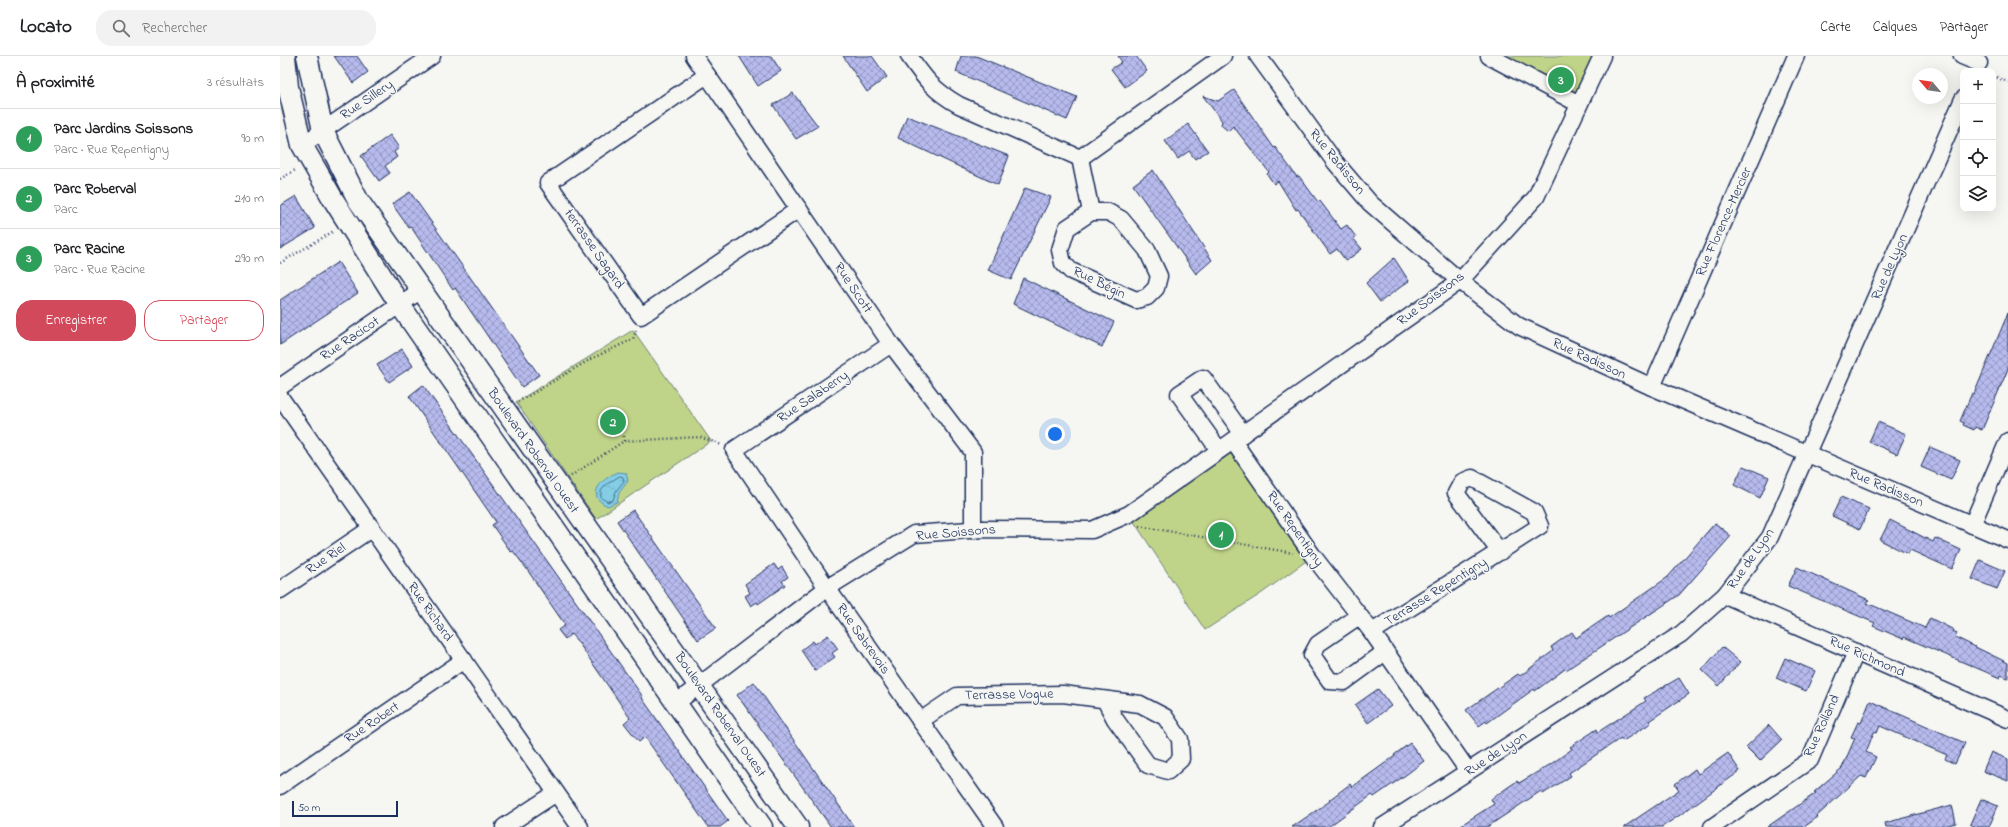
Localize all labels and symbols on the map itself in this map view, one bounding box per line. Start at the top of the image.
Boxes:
pin: 3 [1548,65,1574,95]
north arrow [1912,68,1948,104]
street label: Rue Sillery [336,74,399,126]
street label: Rue Radisson [1304,124,1370,200]
street label: Rue Florence-Mercier [1690,163,1758,280]
street label: terrasse Sagard [558,205,630,294]
street label: Rue de Lyon [1866,230,1915,304]
street label: Rue Scott [828,258,878,318]
street label: Rue Bégin [1068,261,1129,306]
street label: Rue Soissons [1393,267,1469,331]
street label: Rue Racicot [316,311,384,367]
street label: Rue Radisson [1548,333,1630,385]
street label: Rue Salaberry [773,365,854,429]
street label: Boulevard Roberval Ouest [481,383,584,518]
pin: 2 [600,407,626,437]
your location [1045,424,1065,444]
street label: Rue Radisson [1845,463,1927,513]
street label: Rue Repentigny [1260,487,1329,572]
street label: Rue Soissons [915,519,997,547]
pin: 1 [1208,520,1234,550]
street label: Rue de Lyon [1722,524,1781,595]
street label: Rue Riel [302,538,350,580]
street label: Terrasse Repentigny [1381,552,1492,633]
street label: Rue Richard [402,578,458,646]
street label: Rue Sabrevois [831,599,895,679]
street label: Rue Richmond [1825,631,1909,683]
street label: Boulevard Roberval Ouest [668,647,771,782]
street label: Terrasse Vogue [964,684,1054,707]
street label: Rue Rolland [1798,691,1846,761]
street label: Rue Robert [340,697,404,749]
street label: Rue de Lyon [1461,726,1532,783]
scale bar [292,799,398,818]

